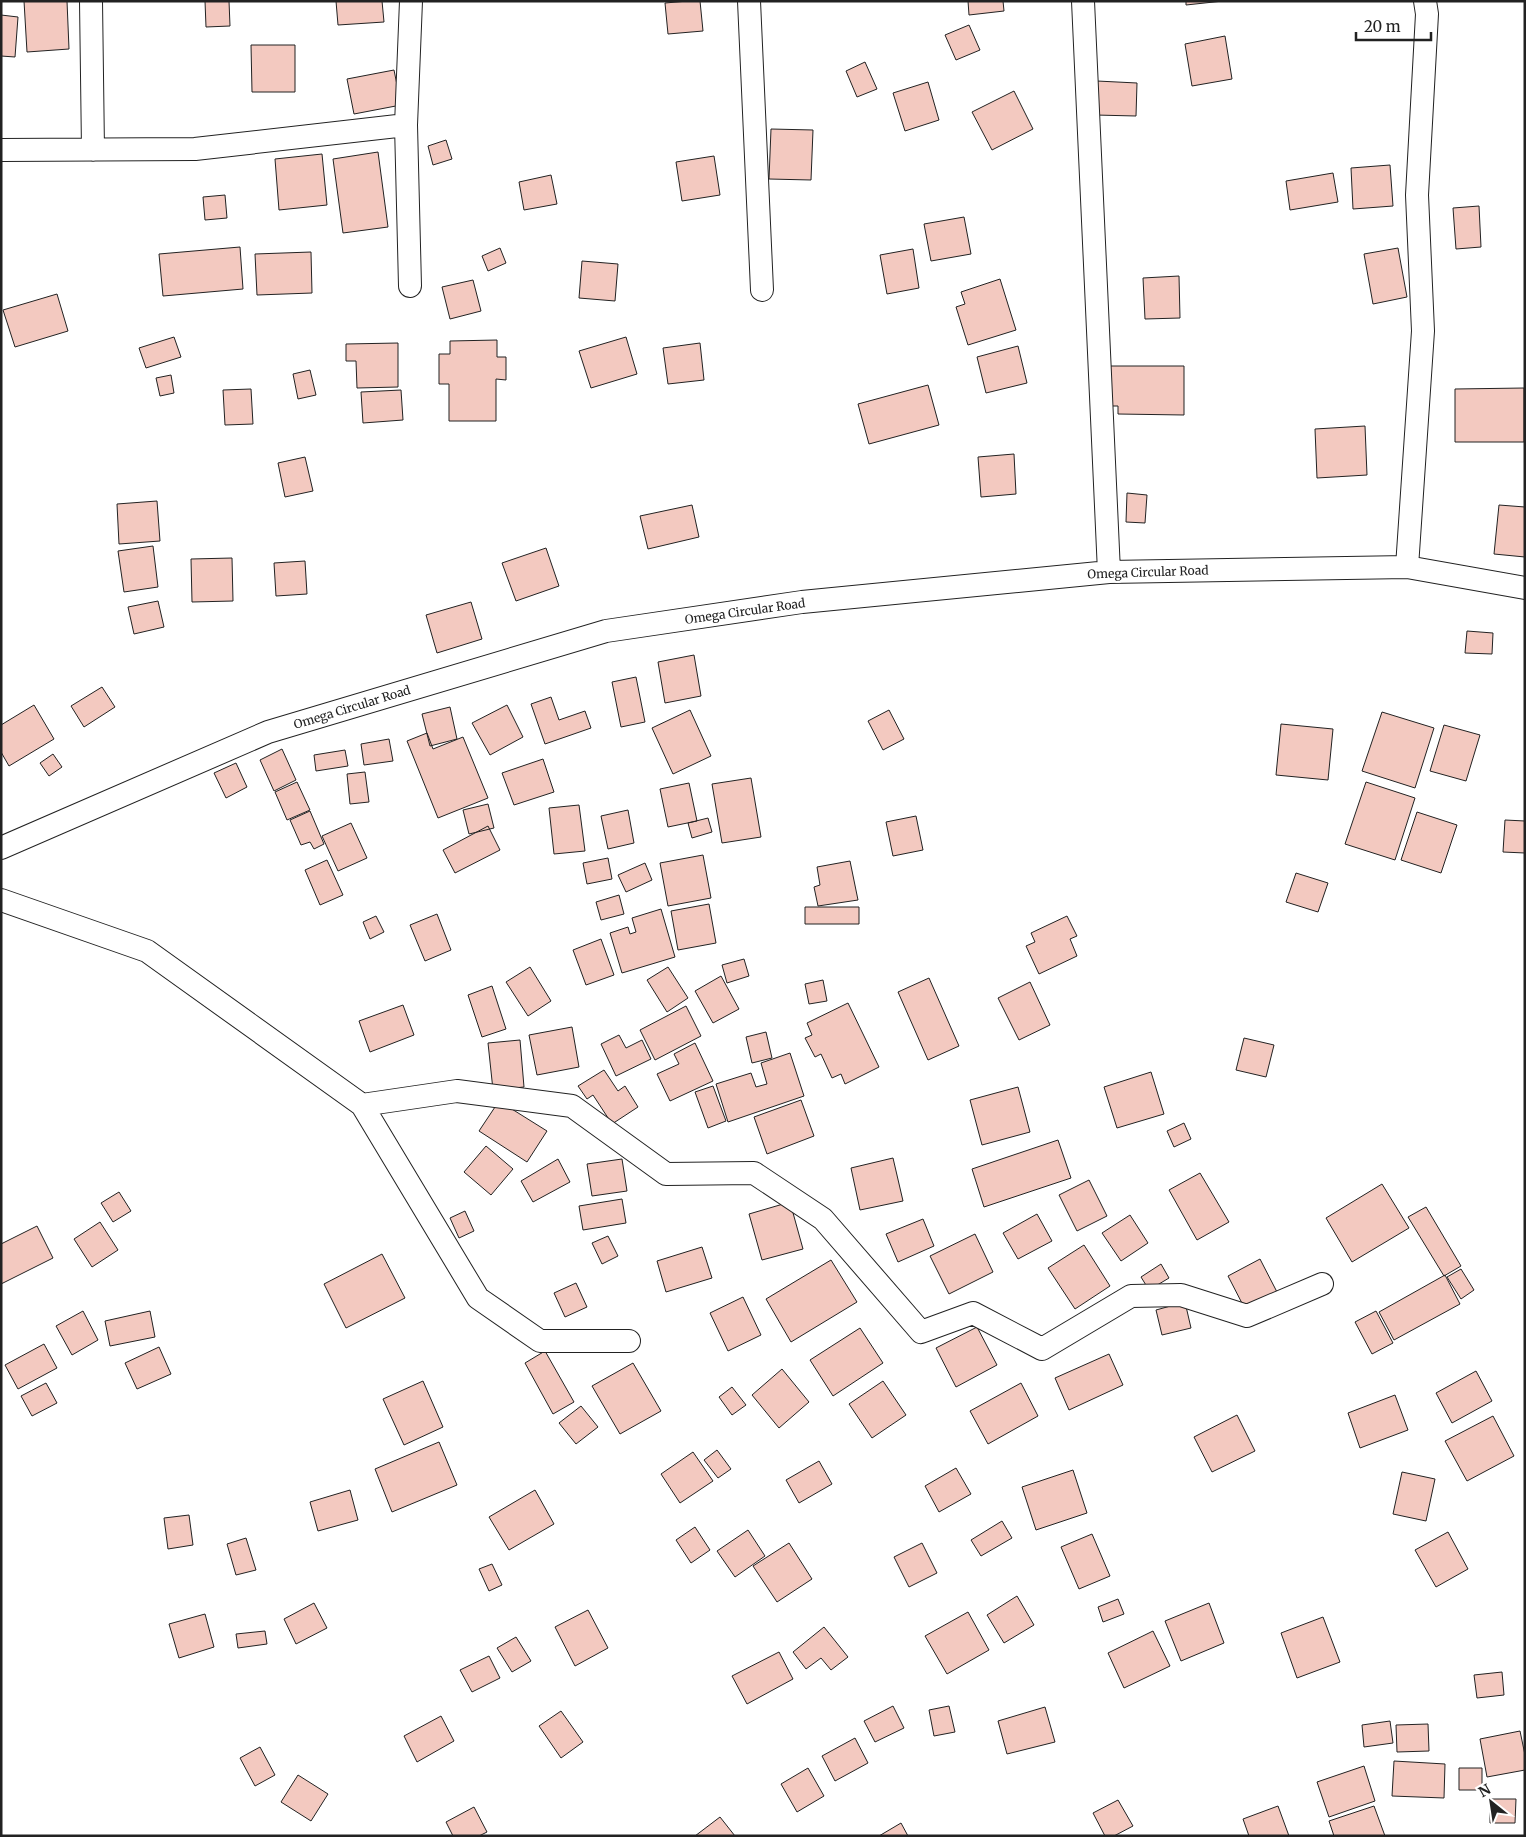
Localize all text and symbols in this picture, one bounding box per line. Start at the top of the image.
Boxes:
scale bar [1356,10,1431,42]
text: 20 m [1364,17,1401,36]
street label: Omega Circular Road [1087,562,1209,582]
street label: Omega Circular Road [684,595,806,627]
street label: Omega Circular Road [292,682,412,732]
north arrow [1466,1777,1516,1827]
text: N [1475,1780,1494,1801]

